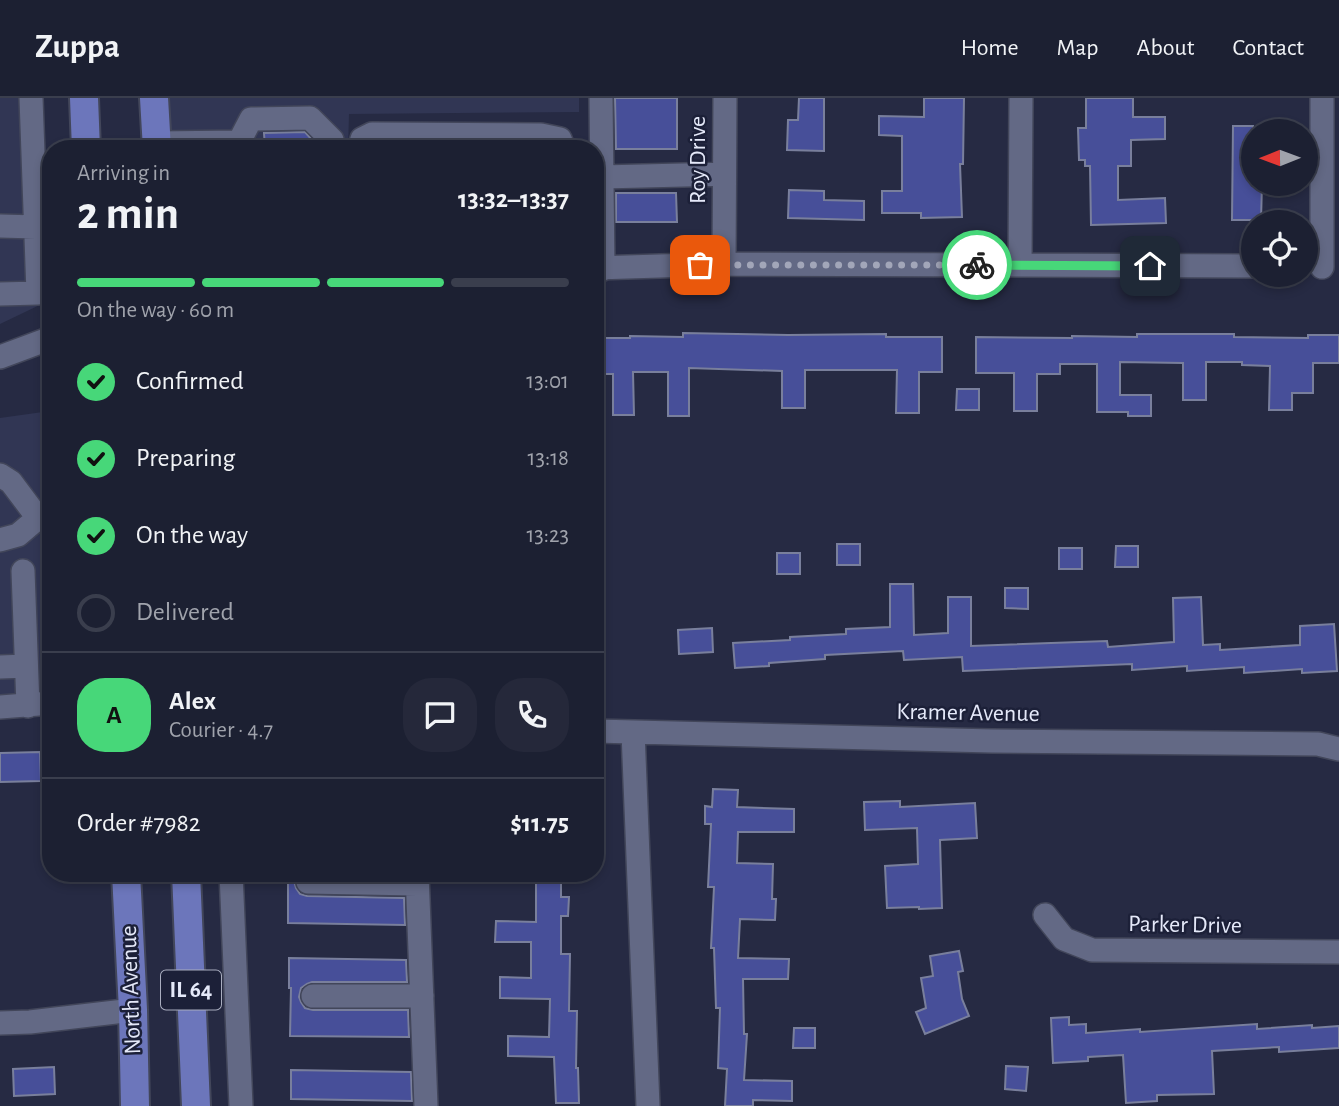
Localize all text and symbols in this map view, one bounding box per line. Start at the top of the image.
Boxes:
text: Zuppa [35,31,120,64]
text: Home [961,36,1019,60]
text: Map [1057,36,1099,60]
text: About [1137,36,1194,60]
text: Contact [1232,36,1304,60]
street label: Roy Drive [686,116,710,204]
north arrow [1241,119,1318,196]
map controls [1241,119,1318,287]
text: Arriving in [77,162,170,185]
text: 13:32–13:37 [458,186,569,212]
text: 2 min [77,191,179,237]
button: locate [1241,210,1318,287]
courier [942,230,1012,300]
pin [670,235,730,295]
pin [1120,236,1180,296]
icon: bag [681,246,719,284]
icon: bike [958,246,996,284]
icon: home [1131,247,1169,285]
text: On the way · 60 m [77,299,234,322]
icon: check [77,363,115,401]
text: Confirmed [136,368,244,394]
text: 13:01 [526,370,569,393]
icon: check [77,440,115,478]
text: Preparing [136,445,235,471]
text: 13:18 [528,447,569,470]
icon: check [77,517,115,555]
text: On the way [136,522,248,548]
text: 13:23 [526,524,569,547]
text: Delivered [136,599,234,625]
button: chat [403,678,477,752]
button: phone [495,678,569,752]
text: Alex [169,688,216,714]
street label: Kramer Avenue [896,700,1040,726]
text: A [106,702,122,728]
text: Courier · 4.7 [169,719,273,742]
text: Order #7982 [77,810,201,836]
text: $11.75 [510,810,569,836]
street label: Parker Drive [1128,912,1242,938]
street label: North Avenue [117,925,145,1055]
road number: IL 64 [161,970,221,1010]

